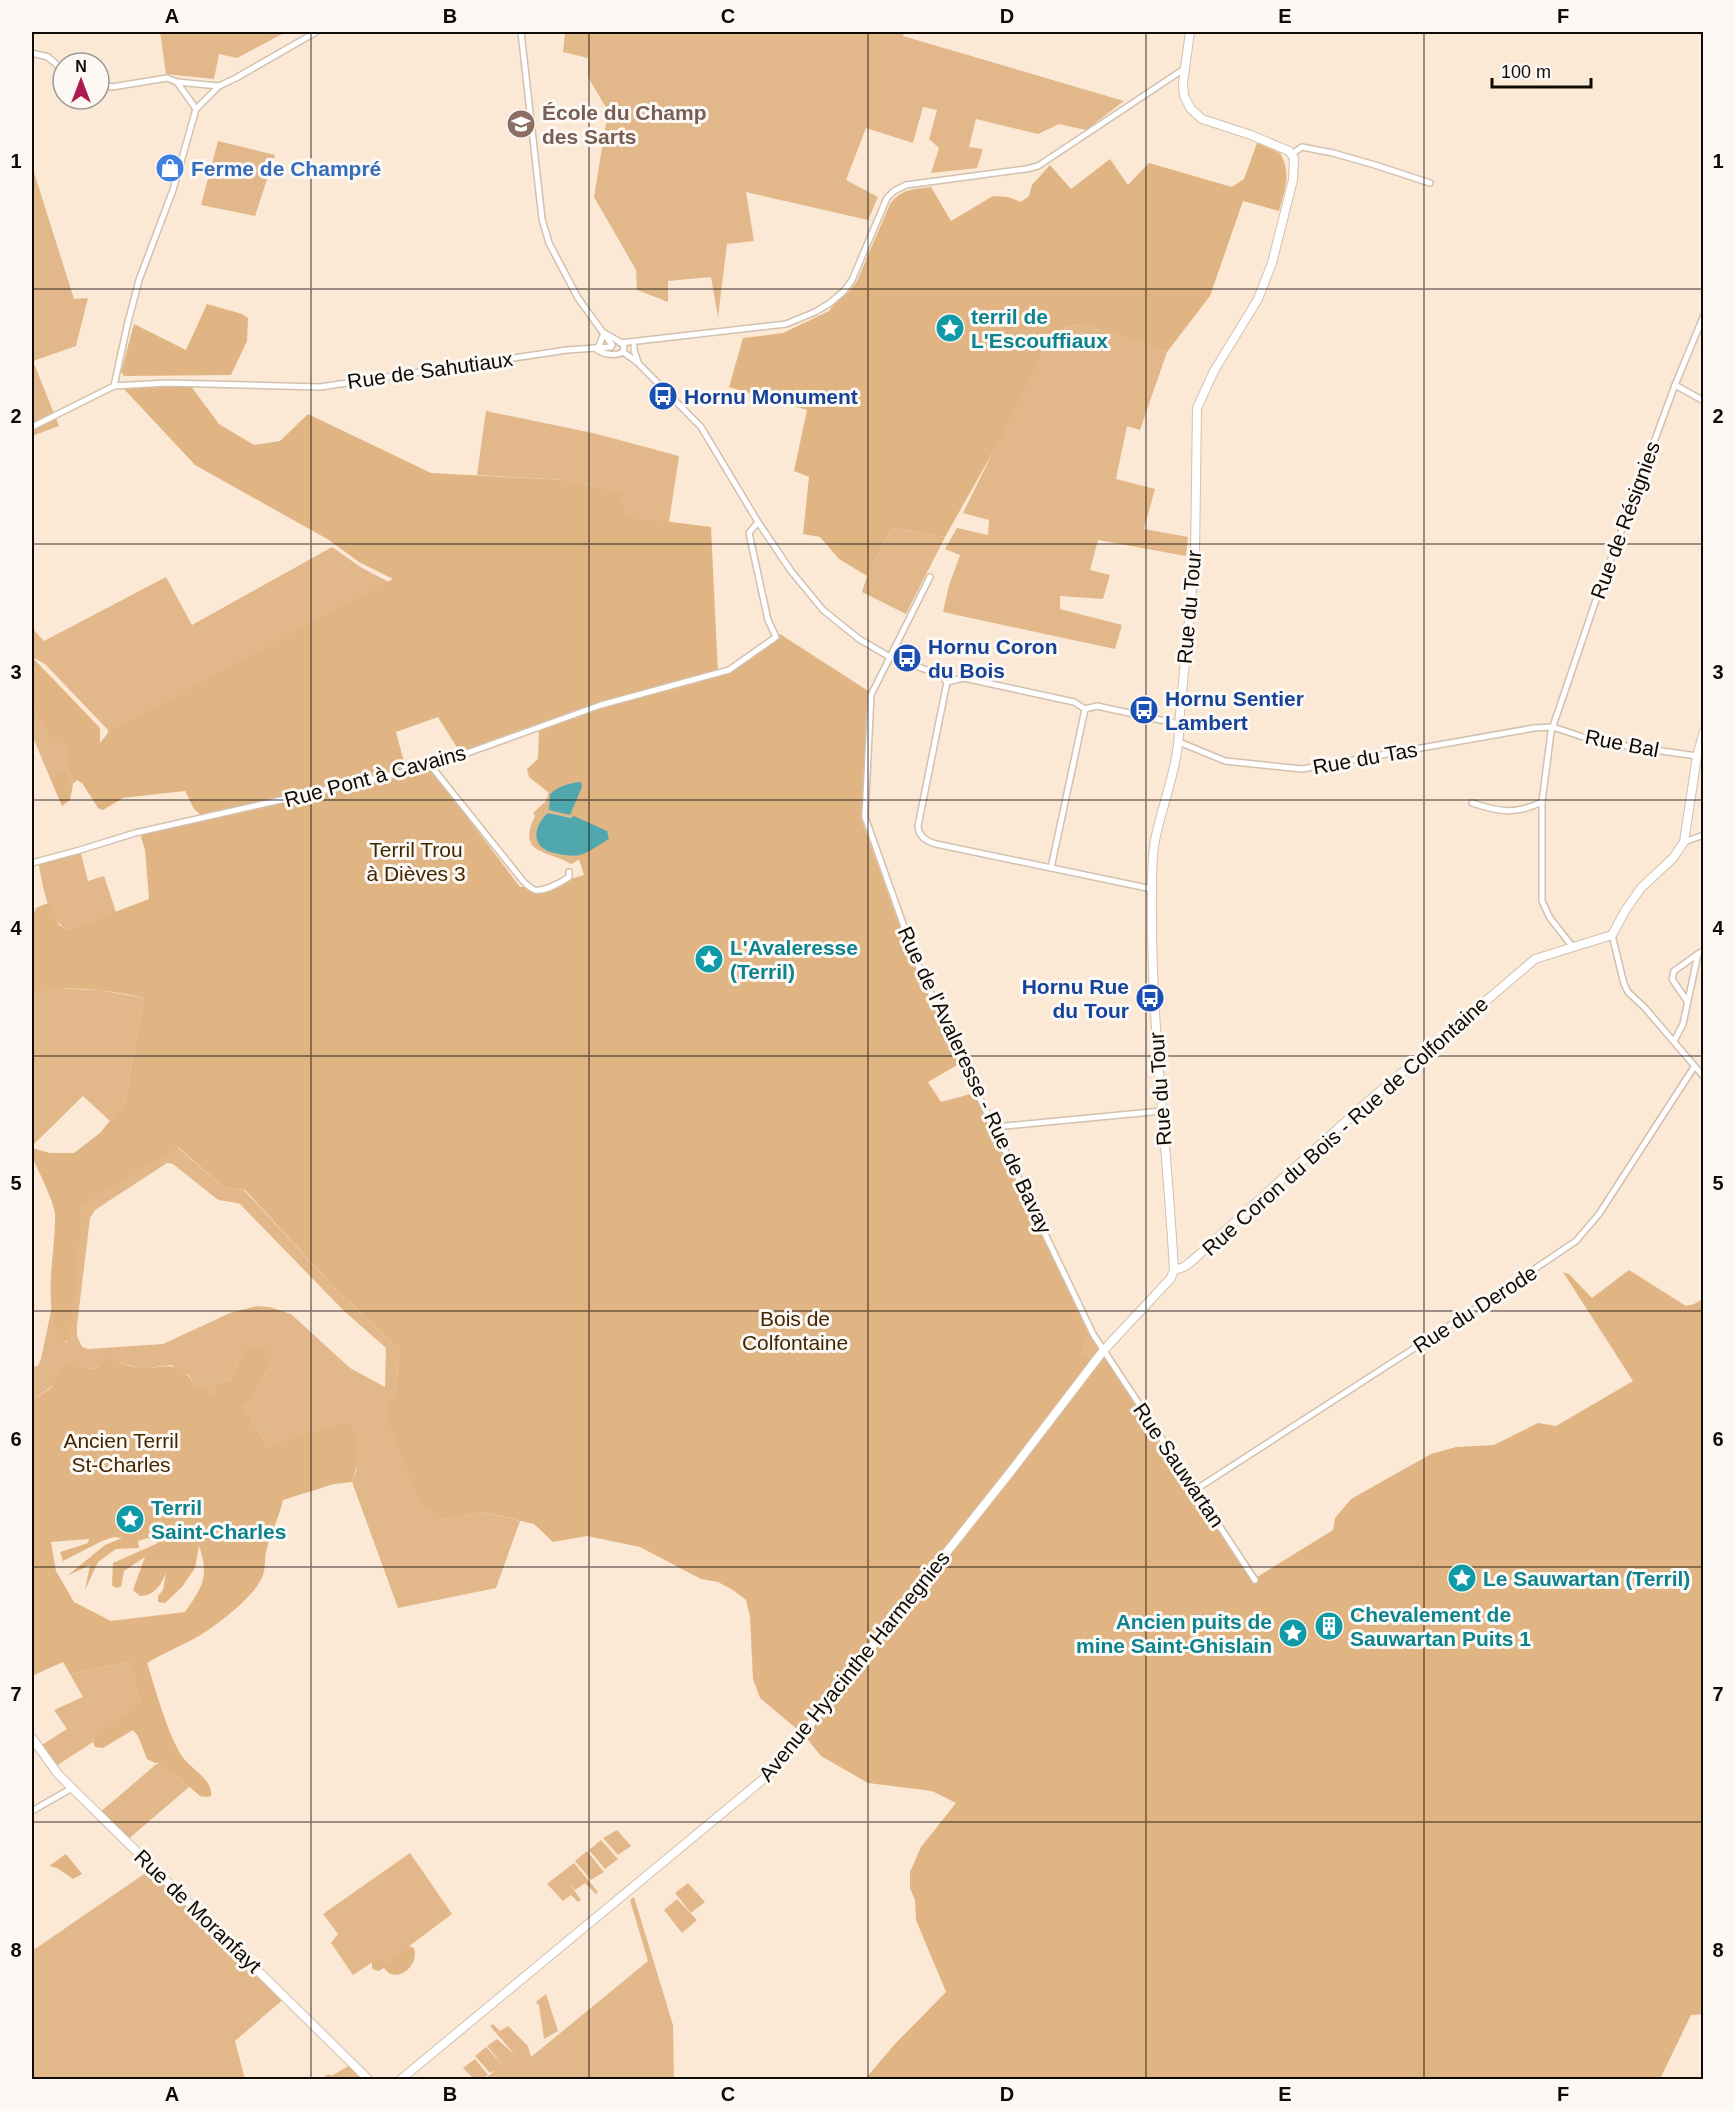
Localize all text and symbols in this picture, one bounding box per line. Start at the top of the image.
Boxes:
text: A [165,5,179,27]
text: B [443,5,457,27]
text: C [721,5,735,27]
text: D [1000,5,1014,27]
text: E [1278,5,1292,27]
text: F [1557,5,1569,27]
north arrow [51,51,111,111]
scale bar [1492,51,1591,89]
text: N [75,58,87,75]
text: 100 m [1501,62,1551,82]
place label: École du Champ des Sarts [542,101,707,148]
school or university icon: École du Champ des Sarts [505,108,537,140]
text: 1 [10,150,22,172]
text: 1 [1712,150,1724,172]
shop icon: Ferme de Champré [154,152,186,184]
place label: Ferme de Champré [191,157,381,180]
place label: terril de L'Escouffiaux [971,305,1108,352]
place icon: terril de L'Escouffiaux [934,312,966,344]
street label: Rue de Sahutiaux [346,347,515,393]
bus stop icon: Hornu Monument [647,380,679,412]
place label: Hornu Monument [684,385,858,408]
text: 2 [10,405,22,427]
text: 2 [1712,405,1724,427]
street label: Rue de Résignies [1586,438,1664,602]
street label: Rue du Tour [1173,549,1205,665]
place label: Hornu Coron du Bois [928,635,1057,682]
bus stop icon: Hornu Coron du Bois [891,642,923,674]
text: 3 [10,661,22,683]
text: 3 [1712,661,1724,683]
place label: Hornu Sentier Lambert [1165,687,1304,734]
bus stop icon: Hornu Sentier Lambert [1128,694,1160,726]
street label: Rue Bal [1583,725,1661,761]
street label: Rue du Tas [1311,737,1419,779]
street label: Rue Pont à Cavains [282,741,468,811]
park label: Terril Trou à Dièves 3 [366,838,466,885]
text: 4 [10,917,22,939]
text: 4 [1712,917,1724,939]
street label: Rue de l'Avaleresse - Rue de Bavay [894,923,1057,1238]
place label: L'Avaleresse (Terril) [730,936,858,983]
place icon: L'Avaleresse (Terril) [693,943,725,975]
place label: Hornu Rue du Tour [1022,975,1129,1022]
bus stop icon: Hornu Rue du Tour [1134,982,1166,1014]
street label: Rue Coron du Bois - Rue de Colfontaine [1198,992,1492,1260]
street label: Rue du Tour [1145,1031,1175,1147]
text: 5 [10,1172,22,1194]
text: 5 [1712,1172,1724,1194]
street label: Rue du Derode [1409,1261,1541,1357]
park label: Bois de Colfontaine [742,1307,848,1354]
street label: Rue Sauwartan [1129,1399,1229,1531]
text: 6 [10,1428,22,1450]
text: 6 [1712,1428,1724,1450]
park label: Ancien Terril St-Charles [63,1429,179,1476]
place label: Terril Saint-Charles [151,1496,286,1543]
place icon: Terril Saint-Charles [114,1503,146,1535]
street label: Avenue Hyacinthe Harmegnies [754,1546,954,1786]
place icon: Le Sauwartan (Terril) [1446,1562,1478,1594]
place label: Le Sauwartan (Terril) [1483,1567,1690,1590]
place label: Chevalement de Sauwartan Puits 1 [1350,1603,1531,1650]
place label: Ancien puits de mine Saint-Ghislain [1076,1610,1272,1657]
building icon: Chevalement de Sauwartan Puits 1 [1313,1610,1345,1642]
place icon: Ancien puits de mine Saint-Ghislain [1277,1617,1309,1649]
text: 7 [10,1683,22,1705]
text: 7 [1712,1683,1724,1705]
street label: Rue de Moranfayt [130,1845,266,1977]
text: 8 [10,1939,22,1961]
text: 8 [1712,1939,1724,1961]
text: A [165,2083,179,2105]
text: B [443,2083,457,2105]
text: C [721,2083,735,2105]
text: D [1000,2083,1014,2105]
text: E [1278,2083,1292,2105]
text: F [1557,2083,1569,2105]

